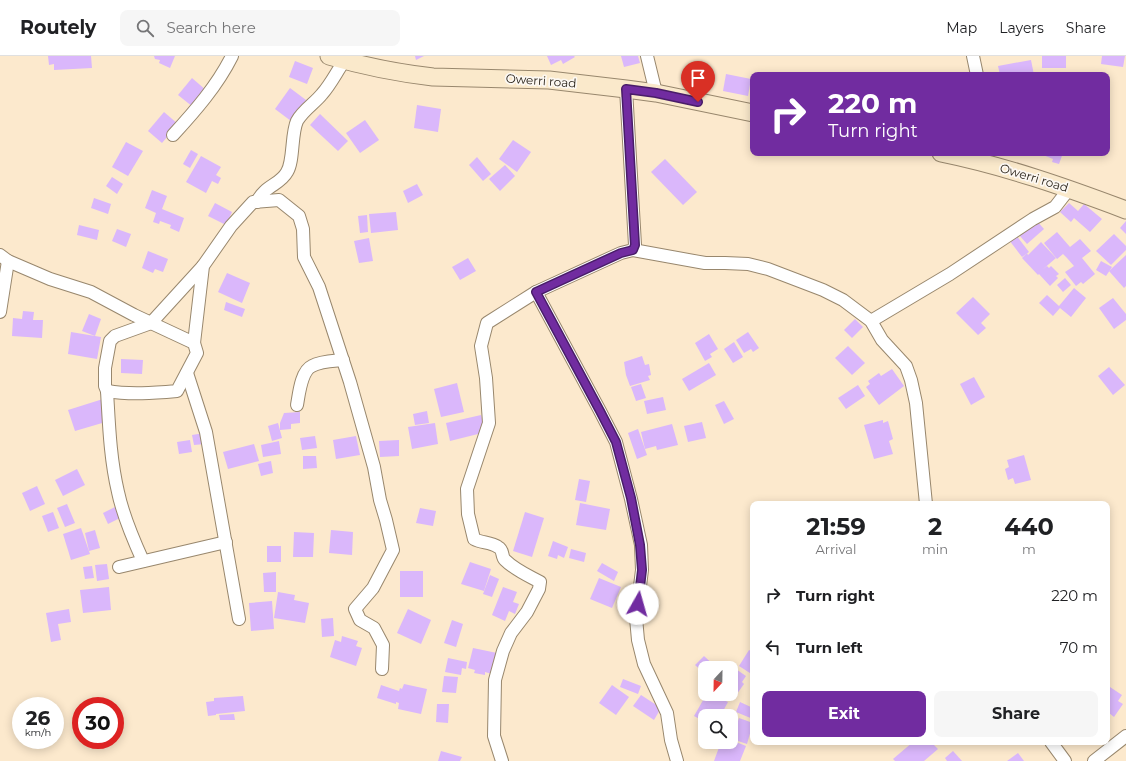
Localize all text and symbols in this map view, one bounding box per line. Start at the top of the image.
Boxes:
search box [120,10,400,46]
text: Routely [20,16,96,39]
icon: search [134,17,156,39]
text: Search here [166,18,256,37]
text: Map [946,19,977,37]
text: Layers [999,19,1044,37]
text: Share [1066,19,1106,37]
pin [681,61,715,102]
icon: arrive [687,67,709,89]
street label: Owerri road [505,71,577,90]
text: 220 m [828,86,917,120]
icon: right [762,88,814,140]
text: Turn right [828,120,918,142]
street label: Owerri road [998,160,1070,195]
text: 21:59 [806,512,866,541]
text: 2 [928,512,942,541]
text: 440 [1004,512,1054,541]
text: Arrival [815,541,856,557]
text: min [922,541,948,557]
text: m [1022,541,1036,557]
position arrow [617,583,659,625]
icon: right [762,584,784,606]
text: Turn right [796,586,875,605]
text: 220 m [1051,586,1098,605]
icon: left [762,636,784,658]
text: Turn left [796,638,863,657]
text: 70 m [1060,638,1098,657]
north arrow [698,661,738,701]
map controls [698,661,738,749]
button: Exit [762,691,926,737]
button: Share [934,691,1098,737]
speed limit sign: 30 [72,697,124,749]
text: 26 [26,706,50,730]
button: search [698,709,738,749]
text: km/h [25,726,51,739]

